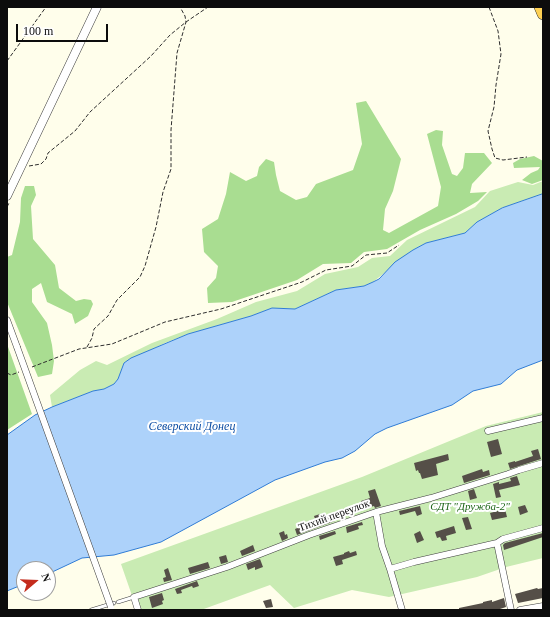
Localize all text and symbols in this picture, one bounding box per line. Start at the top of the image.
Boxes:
scale bar [18,16,110,42]
text: 100 m [23,24,53,38]
water label: Северский Донец [149,420,235,434]
street label: Тихий переулок [297,497,371,535]
park label: СДТ "Дружба-2" [430,500,510,514]
north arrow [16,561,56,601]
text: N [39,572,53,583]

